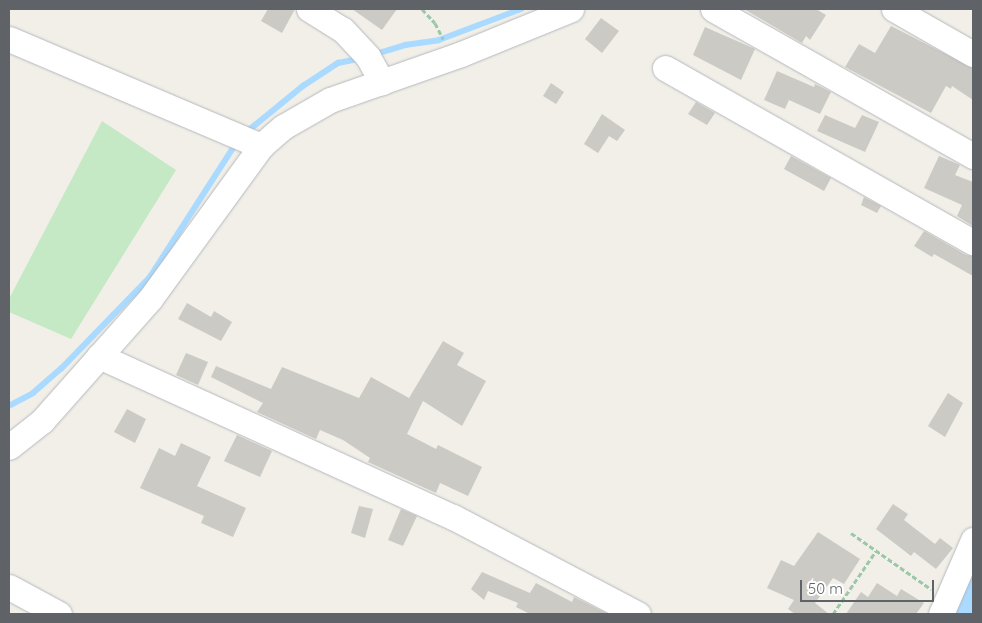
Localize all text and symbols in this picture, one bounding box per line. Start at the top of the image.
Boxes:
scale bar [802,570,936,602]
text: 50 m [808,579,843,598]

